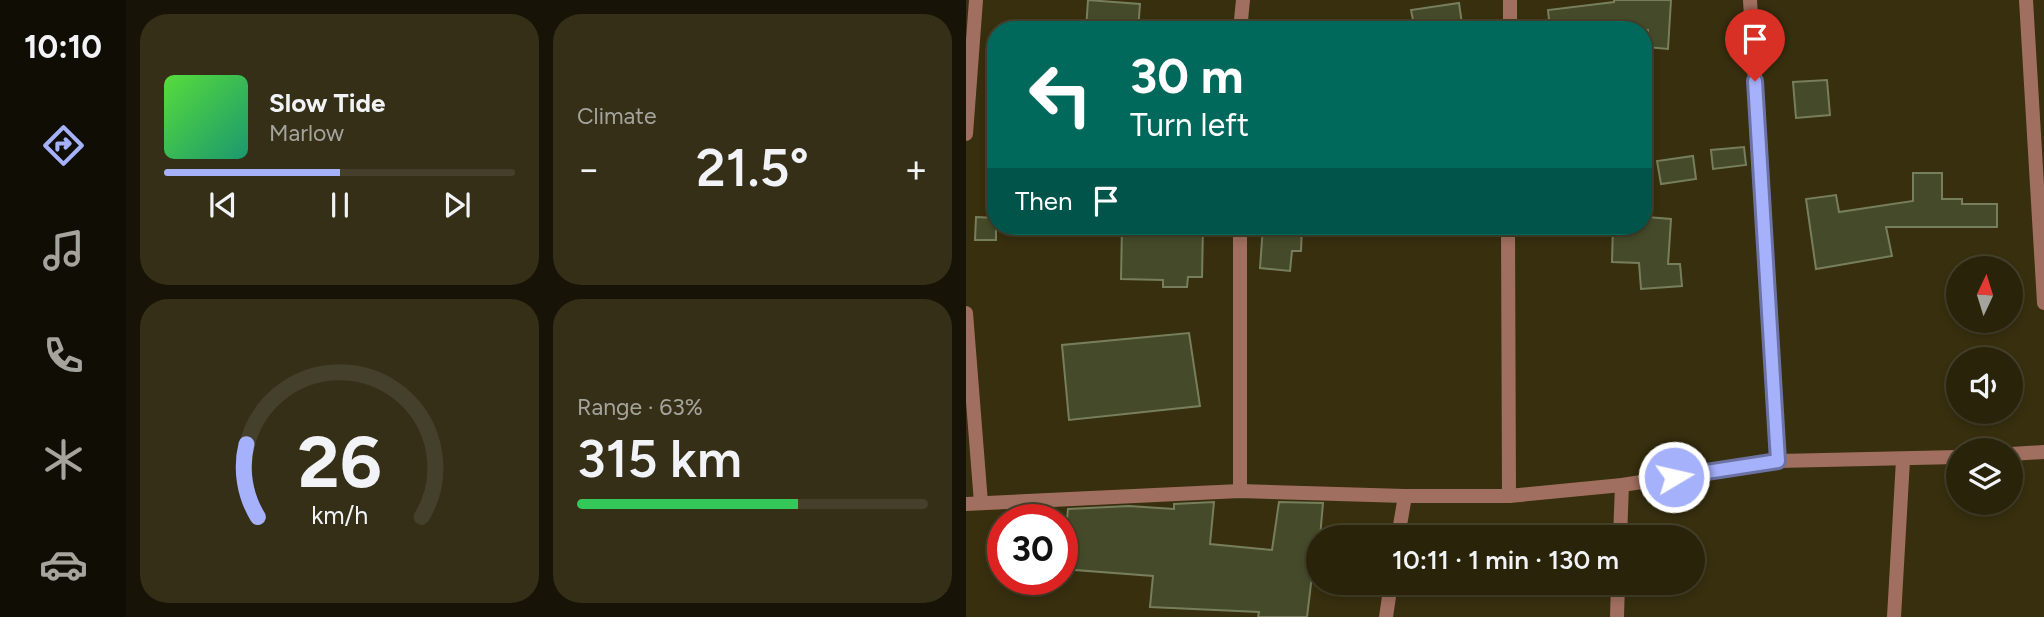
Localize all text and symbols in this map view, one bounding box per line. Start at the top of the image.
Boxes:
pin [1725,9,1785,81]
icon: arrive [1736,20,1774,58]
text: 10:10 [24,28,102,66]
text: 30 m [1130,46,1243,105]
icon: left [1015,49,1106,140]
text: Slow Tide [269,87,385,119]
text: Climate [577,102,656,130]
text: Turn left [1130,106,1249,144]
text: Marlow [269,119,344,147]
icon: directions [39,121,88,170]
text: 21.5° [696,137,809,199]
text: − [577,146,601,192]
text: + [904,146,928,192]
icon: arrive [1087,182,1125,220]
text: Then [1015,185,1073,217]
icon: previous [204,186,242,224]
icon: pause [321,186,359,224]
icon: next [438,186,476,224]
icon: music [39,226,88,275]
north arrow [1946,256,2023,332]
map controls [1946,256,2023,515]
icon: phone [39,331,88,380]
button: sound [1946,347,2023,424]
text: Range · 63% [577,393,703,421]
text: 26 [297,418,382,505]
text: 315 km [577,428,742,490]
icon: climate [39,435,88,484]
button: layers [1946,438,2023,515]
position arrow [1637,440,1711,514]
text: km/h [311,500,368,530]
speed limit sign: 30 [987,504,1078,595]
icon: car [39,540,88,589]
text: 10:11 · 1 min · 130 m [1392,544,1619,576]

